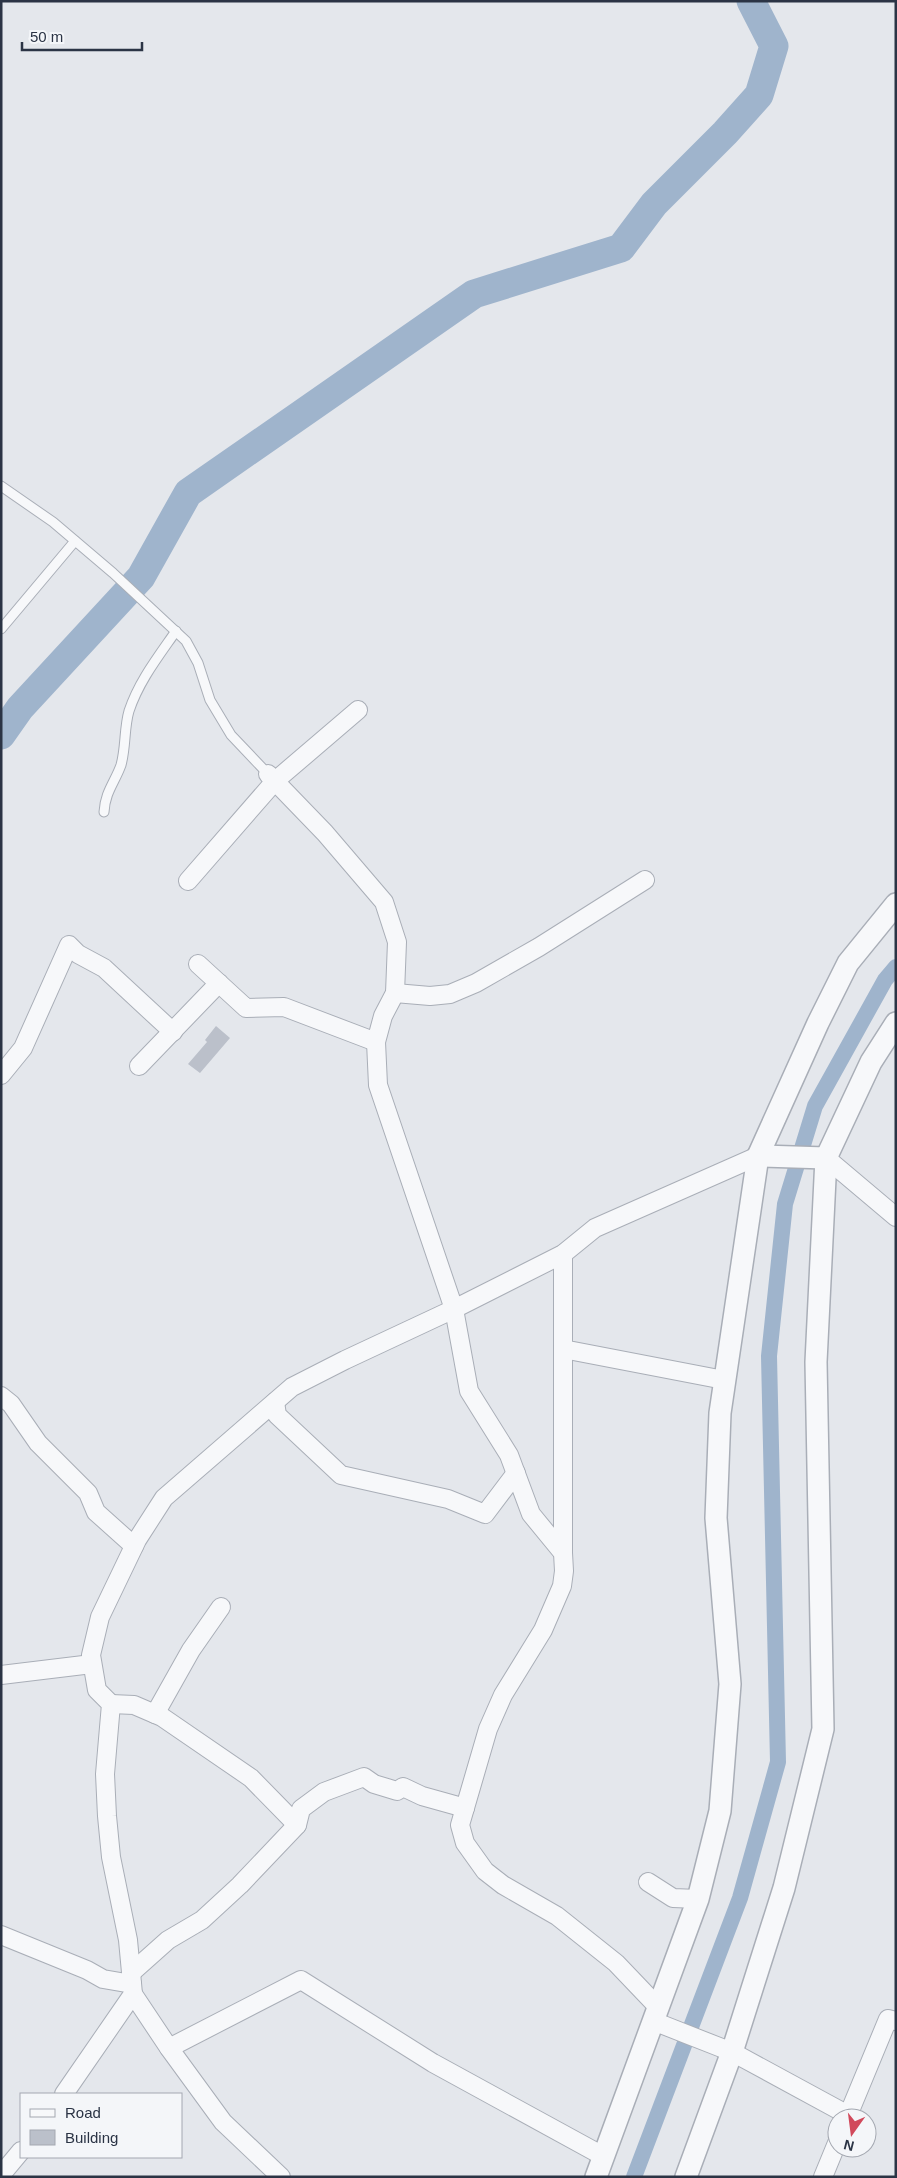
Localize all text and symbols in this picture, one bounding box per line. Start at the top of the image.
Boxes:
scale bar [22,20,142,52]
text: 50 m [30,28,63,45]
legend [20,2093,182,2158]
text: Road [65,2104,101,2121]
north arrow [827,2108,877,2158]
text: Building [65,2129,118,2146]
text: N [842,2137,856,2155]

